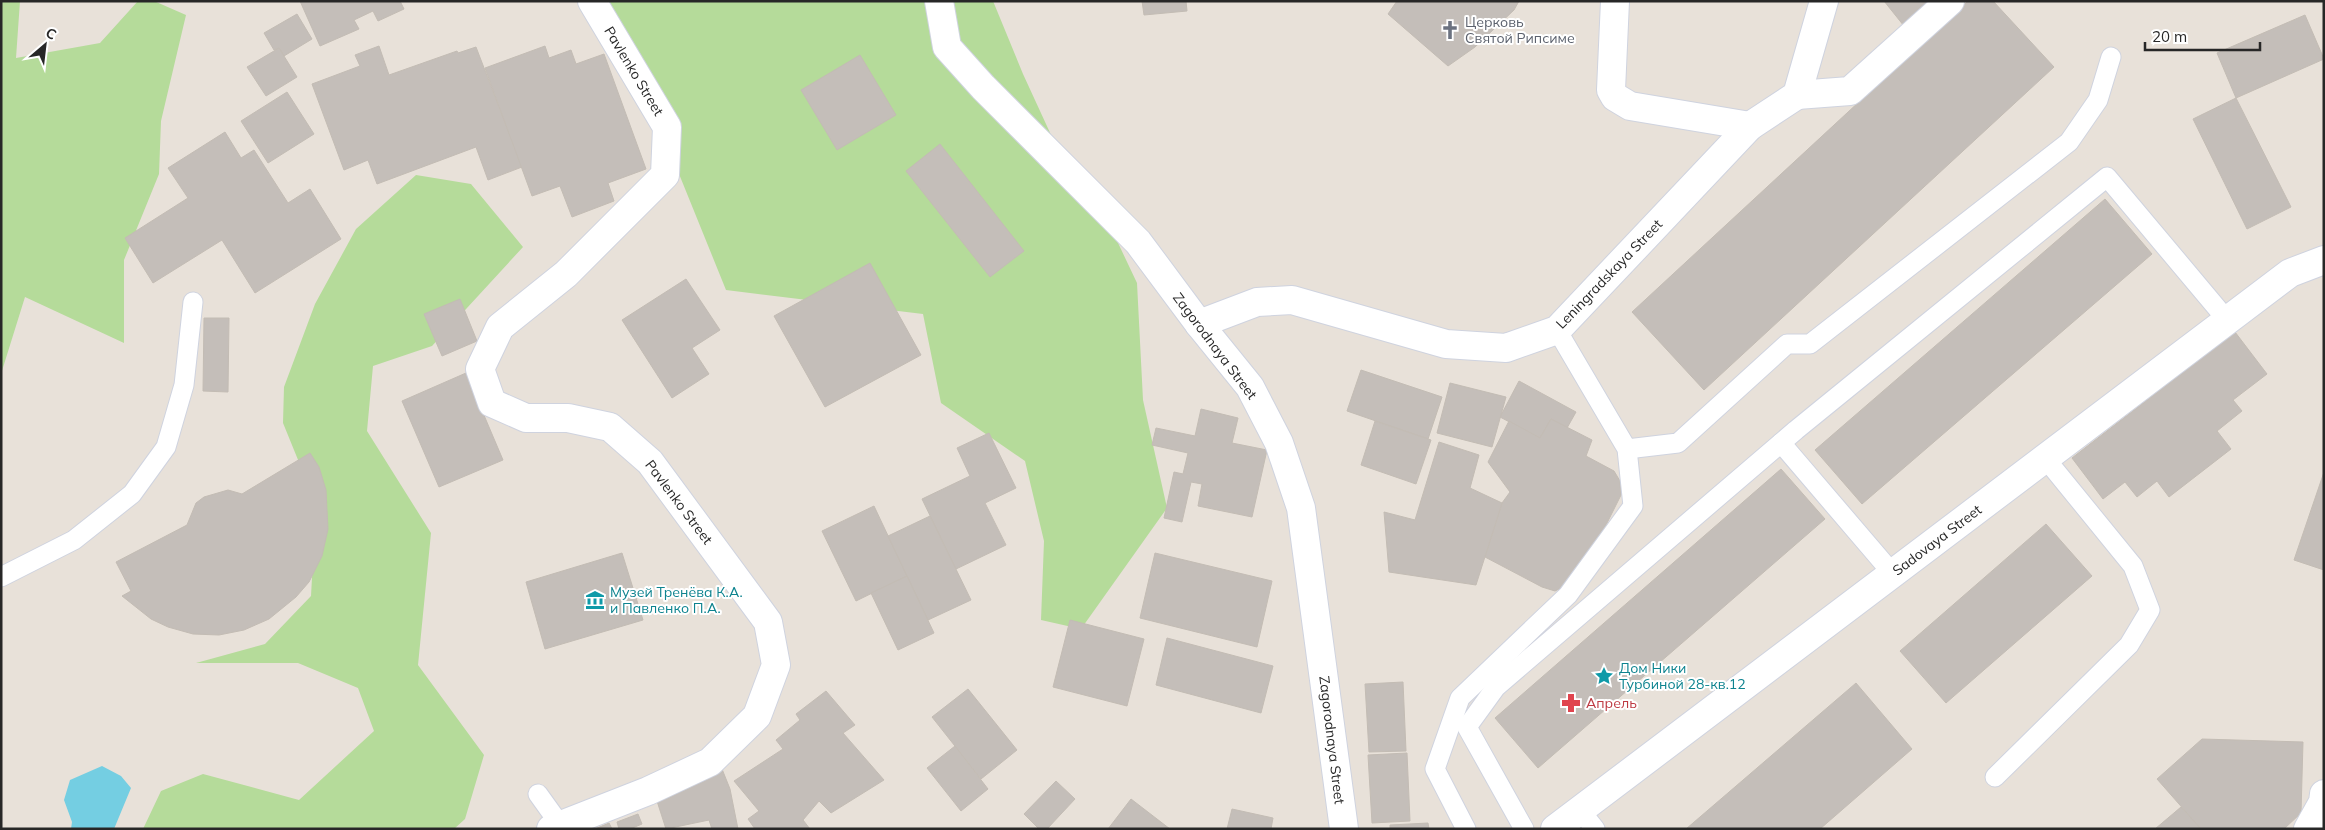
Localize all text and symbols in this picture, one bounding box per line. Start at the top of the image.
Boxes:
place label: Церковь Святой Рипсиме [1465,13,1575,47]
church icon: Церковь Святой Рипсиме [1439,19,1461,41]
north arrow [20,20,70,70]
scale bar [2145,20,2260,52]
text: С [43,23,60,44]
street label: Pavlenko Street [600,23,668,119]
text: 20 m [2152,27,2187,46]
street label: Leningradskaya Street [1552,215,1666,333]
street label: Zagorodnaya Street [1169,289,1261,403]
street label: Pavlenko Street [641,456,717,548]
street label: Sadovaya Street [1889,501,1985,579]
place label: Музей Тренёва К.А. и Павленко П.А. [610,583,743,617]
museum icon: Музей Тренёва К.А. и Павленко П.А. [584,589,606,611]
place label: Дом Ники Турбиной 28-кв.12 [1619,659,1746,693]
place icon: Дом Ники Турбиной 28-кв.12 [1593,665,1615,687]
street label: Zagorodnaya Street [1315,675,1349,805]
pharmacy icon: Апрель [1560,692,1582,714]
place label: Апрель [1586,694,1637,712]

